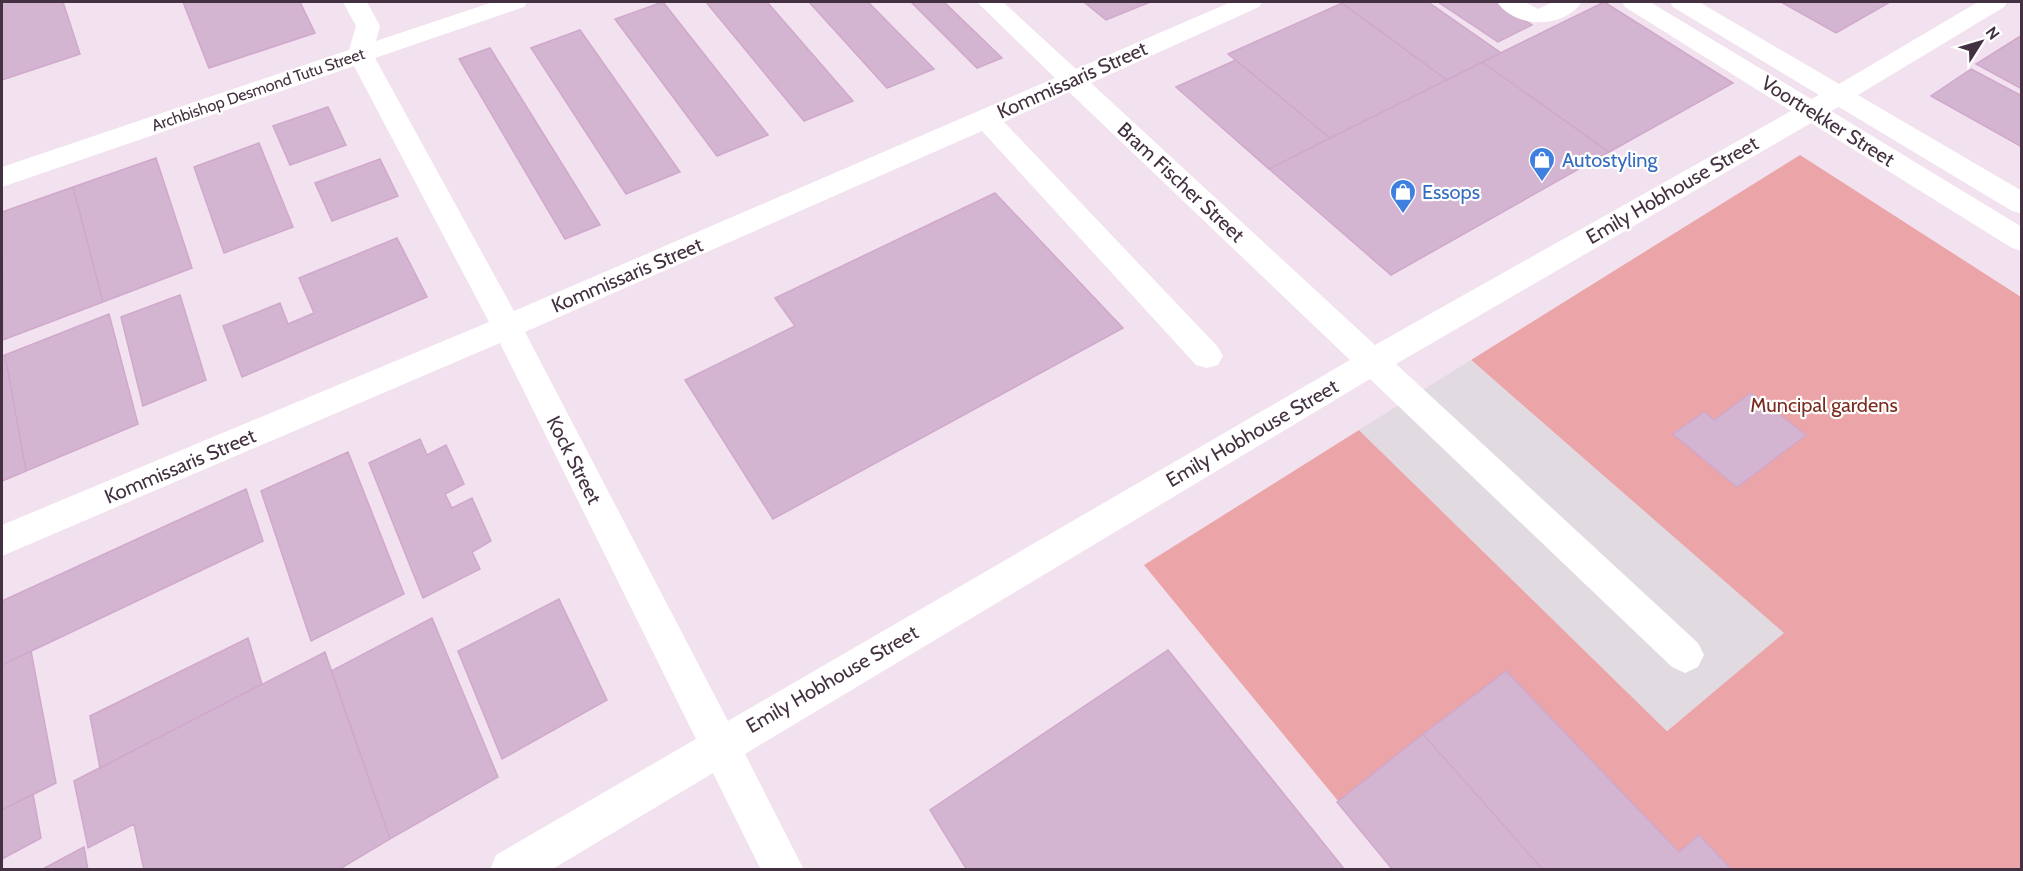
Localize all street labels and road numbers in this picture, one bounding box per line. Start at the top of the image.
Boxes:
street label: Kommissaris Street [993,36,1151,124]
street label: Archbishop Desmond Tutu Street [149,44,368,135]
street label: Voortrekker Street [1757,70,1899,172]
street label: Bram Fischer Street [1113,117,1250,247]
street label: Emily Hobhouse Street [1582,131,1762,249]
street label: Kommissaris Street [548,232,706,318]
street label: Emily Hobhouse Street [1162,374,1342,492]
street label: Kock Street [542,412,607,508]
street label: Kommissaris Street [101,423,259,509]
street label: Emily Hobhouse Street [742,620,922,738]

